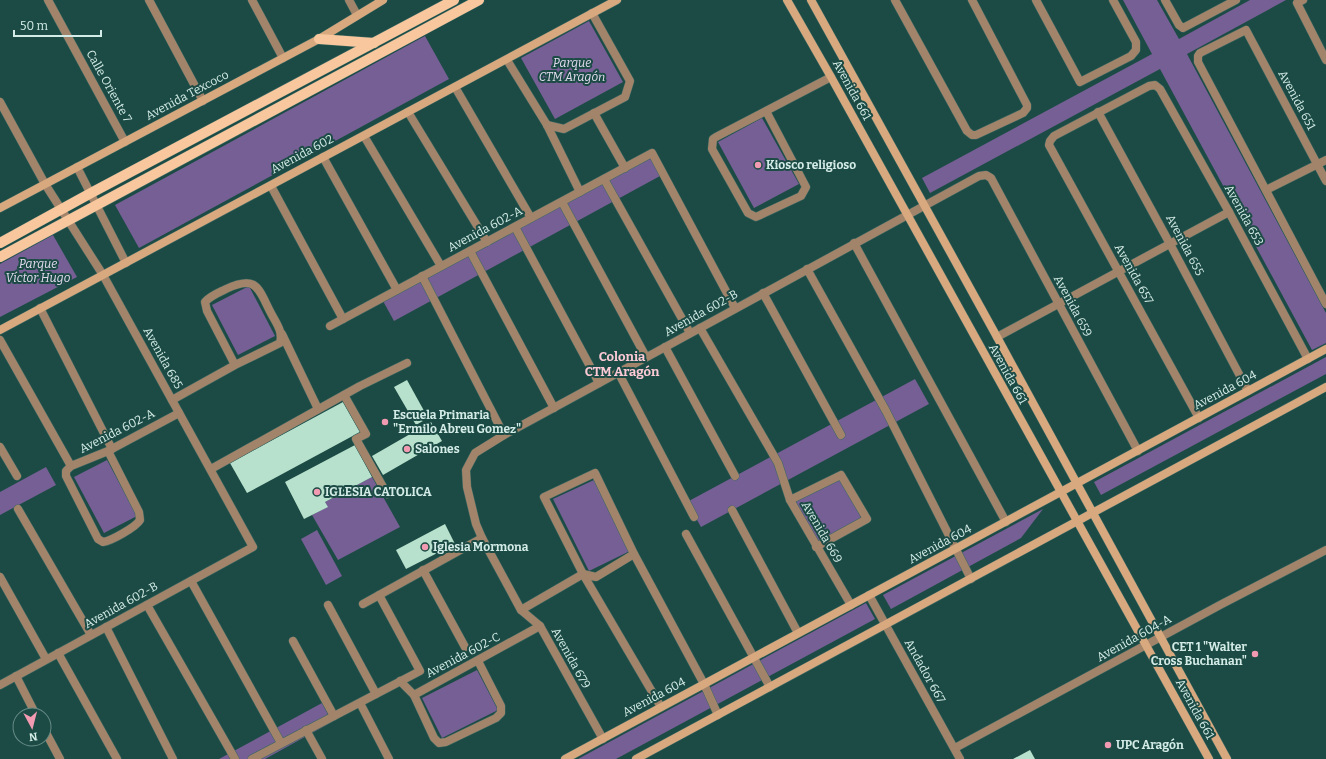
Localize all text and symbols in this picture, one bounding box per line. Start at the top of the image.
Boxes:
scale bar [14,12,101,38]
text: 50 m [20,19,49,33]
street label: Calle Oriente 7 [83,47,135,125]
park label: Parque CTM Aragón [539,56,605,84]
street label: Avenida 661 [830,58,874,123]
street label: Avenida Texcoco [143,67,231,123]
street label: Avenida 651 [1275,68,1319,132]
street label: Avenida 602 [268,132,336,176]
place label: Kiosco religioso [766,158,856,172]
marker: Kiosco religioso [753,160,763,170]
street label: Avenida 653 [1222,182,1267,248]
street label: Avenida 602-A [445,203,525,255]
street label: Avenida 655 [1163,212,1207,278]
street label: Avenida 657 [1112,241,1156,307]
park label: Parque Víctor Hugo [6,257,71,285]
street label: Avenida 659 [1051,273,1095,339]
street label: Avenida 602-B [662,287,740,339]
street label: Avenida 685 [140,325,186,391]
street label: Avenida 661 [986,342,1030,407]
district label: Colonia CTM Aragón [585,349,660,379]
street label: Avenida 604 [1191,368,1259,412]
street label: Avenida 602-A [77,406,157,456]
place label: Escuela Primaria "Ermilo Abreu Gomez" [393,408,521,436]
marker: Escuela Primaria "Ermilo Abreu Gomez" [380,417,390,427]
place label: Salones [415,442,460,456]
marker: Salones [402,444,412,454]
place label: IGLESIA CATOLICA [325,485,432,499]
marker: IGLESIA CATOLICA [312,487,322,497]
street label: Avenida 669 [799,499,845,565]
street label: Avenida 604 [906,522,974,566]
place label: Iglesia Mormona [433,540,529,554]
marker: Iglesia Mormona [420,542,430,552]
street label: Avenida 602-B [82,579,160,631]
street label: Avenida 604-A [1094,611,1174,664]
street label: Avenida 679 [549,625,593,691]
street label: Avenida 602-C [423,629,503,680]
street label: Andador 667 [902,637,948,705]
place label: CET 1 "Walter Cross Buchanan" [1151,640,1247,668]
marker: CET 1 "Walter Cross Buchanan" [1250,649,1260,659]
street label: Avenida 604 [620,675,688,719]
street label: Avenida 661 [1173,677,1217,742]
north arrow [12,707,52,747]
text: N [28,729,38,743]
place label: UPC Aragón [1116,738,1184,752]
marker: UPC Aragón [1103,740,1113,750]

